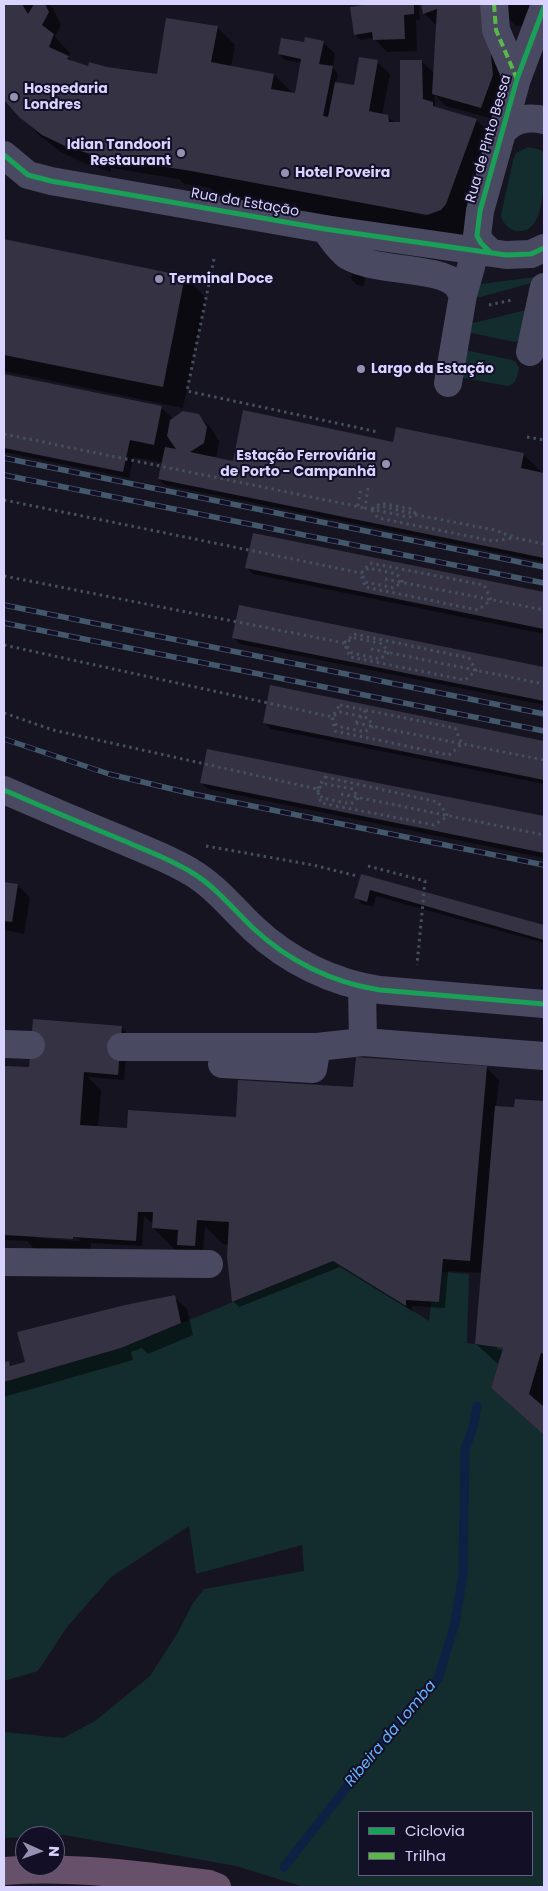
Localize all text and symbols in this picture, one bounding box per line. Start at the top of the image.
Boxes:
street label: Rua de Pinto Bessa [463,73,515,205]
place label: Hospedaria Londres [24,81,108,114]
marker: Hospedaria Londres [8,91,20,103]
place label: Idian Tandoori Restaurant [67,137,171,170]
marker: Idian Tandoori Restaurant [175,147,187,159]
place label: Hotel Poveira [295,165,390,181]
marker: Hotel Poveira [279,167,291,179]
street label: Rua da Estação [190,185,300,221]
place label: Terminal Doce [169,271,273,287]
marker: Terminal Doce [153,273,165,285]
place label: Largo da Estação [371,361,494,377]
marker: Largo da Estação [355,363,367,375]
place label: Estação Ferroviária de Porto - Campanhã [220,448,376,481]
marker: Estação Ferroviária de Porto - Campanhã [380,458,392,470]
water label: Ribeira da Lomba [341,1677,441,1791]
legend [358,1811,533,1876]
text: Ciclovia [405,1820,465,1841]
north arrow [15,1826,65,1876]
text: Trilha [405,1845,446,1866]
text: N [44,1846,64,1857]

